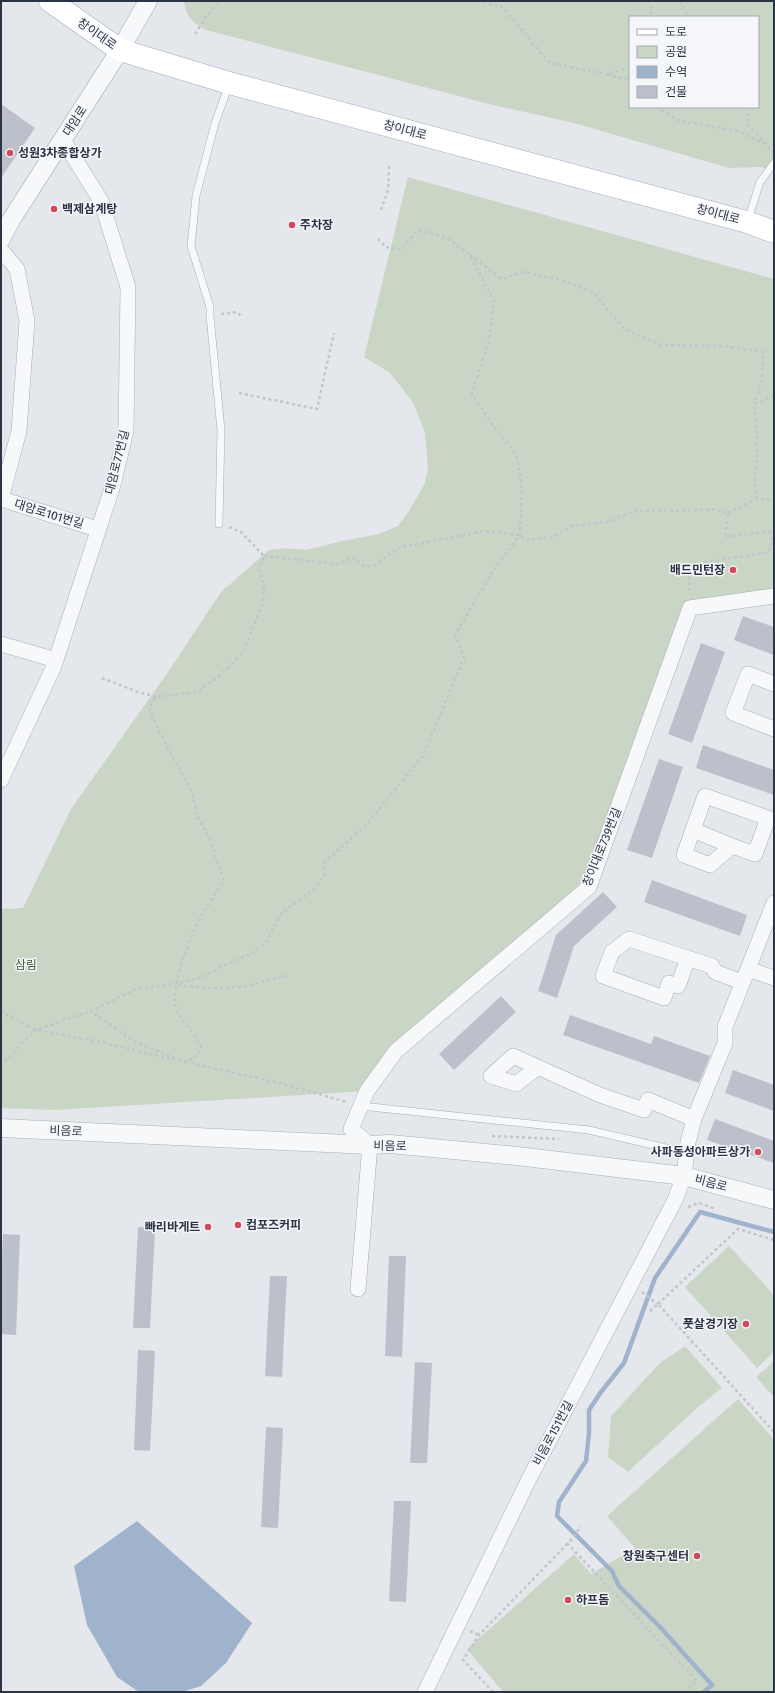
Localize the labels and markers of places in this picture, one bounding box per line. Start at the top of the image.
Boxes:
place label: 성원3차종합상가 [18,146,102,160]
marker: 성원3차종합상가 [5,148,15,158]
place label: 백제삼계탕 [62,202,117,216]
marker: 백제삼계탕 [49,204,59,214]
place label: 주차장 [300,218,333,232]
marker: 주차장 [287,220,297,230]
place label: 배드민턴장 [670,563,725,577]
marker: 배드민턴장 [728,565,738,575]
place label: 사파동성아파트상가 [651,1145,750,1159]
marker: 사파동성아파트상가 [753,1147,763,1157]
place label: 컴포즈커피 [246,1218,301,1232]
place label: 빠리바게트 [145,1220,200,1234]
marker: 컴포즈커피 [233,1220,243,1230]
marker: 빠리바게트 [203,1222,213,1232]
place label: 풋살경기장 [683,1317,738,1331]
marker: 풋살경기장 [741,1319,751,1329]
place label: 창원축구센터 [623,1549,689,1563]
marker: 창원축구센터 [692,1551,702,1561]
place label: 하프돔 [576,1593,609,1607]
marker: 하프돔 [563,1595,573,1605]

